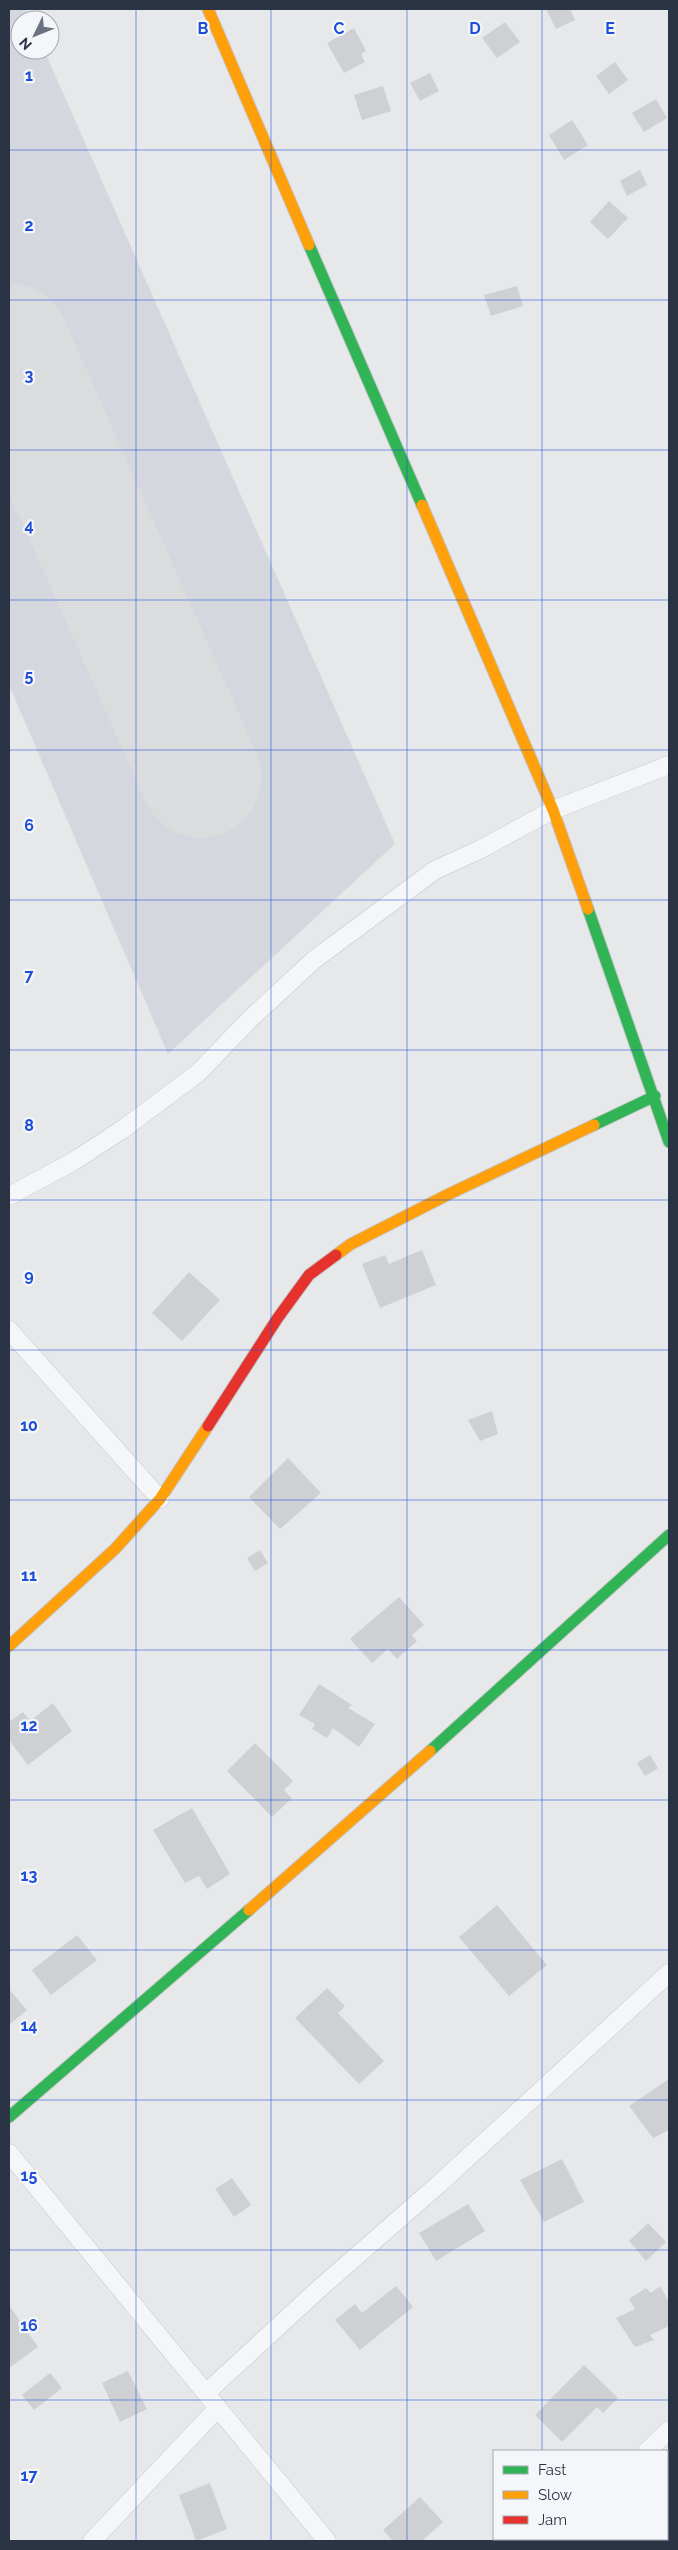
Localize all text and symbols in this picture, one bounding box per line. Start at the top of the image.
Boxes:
north arrow [10,10,60,60]
text: B [198,19,209,38]
text: C [334,19,345,38]
text: D [469,19,481,38]
text: E [605,19,615,38]
text: N [16,35,35,53]
text: 1 [25,66,33,85]
text: 2 [24,216,34,235]
text: 3 [25,366,34,385]
text: 4 [24,516,34,535]
text: 5 [25,666,34,685]
text: 6 [24,816,34,835]
text: 7 [25,966,34,985]
text: 8 [24,1116,34,1135]
text: 9 [24,1266,34,1285]
text: 10 [20,1416,38,1435]
text: 11 [21,1566,37,1585]
text: 12 [21,1716,37,1735]
text: 13 [21,1866,37,1885]
text: 14 [20,2016,38,2035]
text: 15 [21,2166,38,2185]
text: 16 [20,2316,38,2335]
legend [493,2450,668,2540]
text: Fast [538,2461,566,2479]
text: 17 [21,2466,37,2485]
text: Slow [538,2486,572,2504]
text: Jam [538,2511,567,2529]

